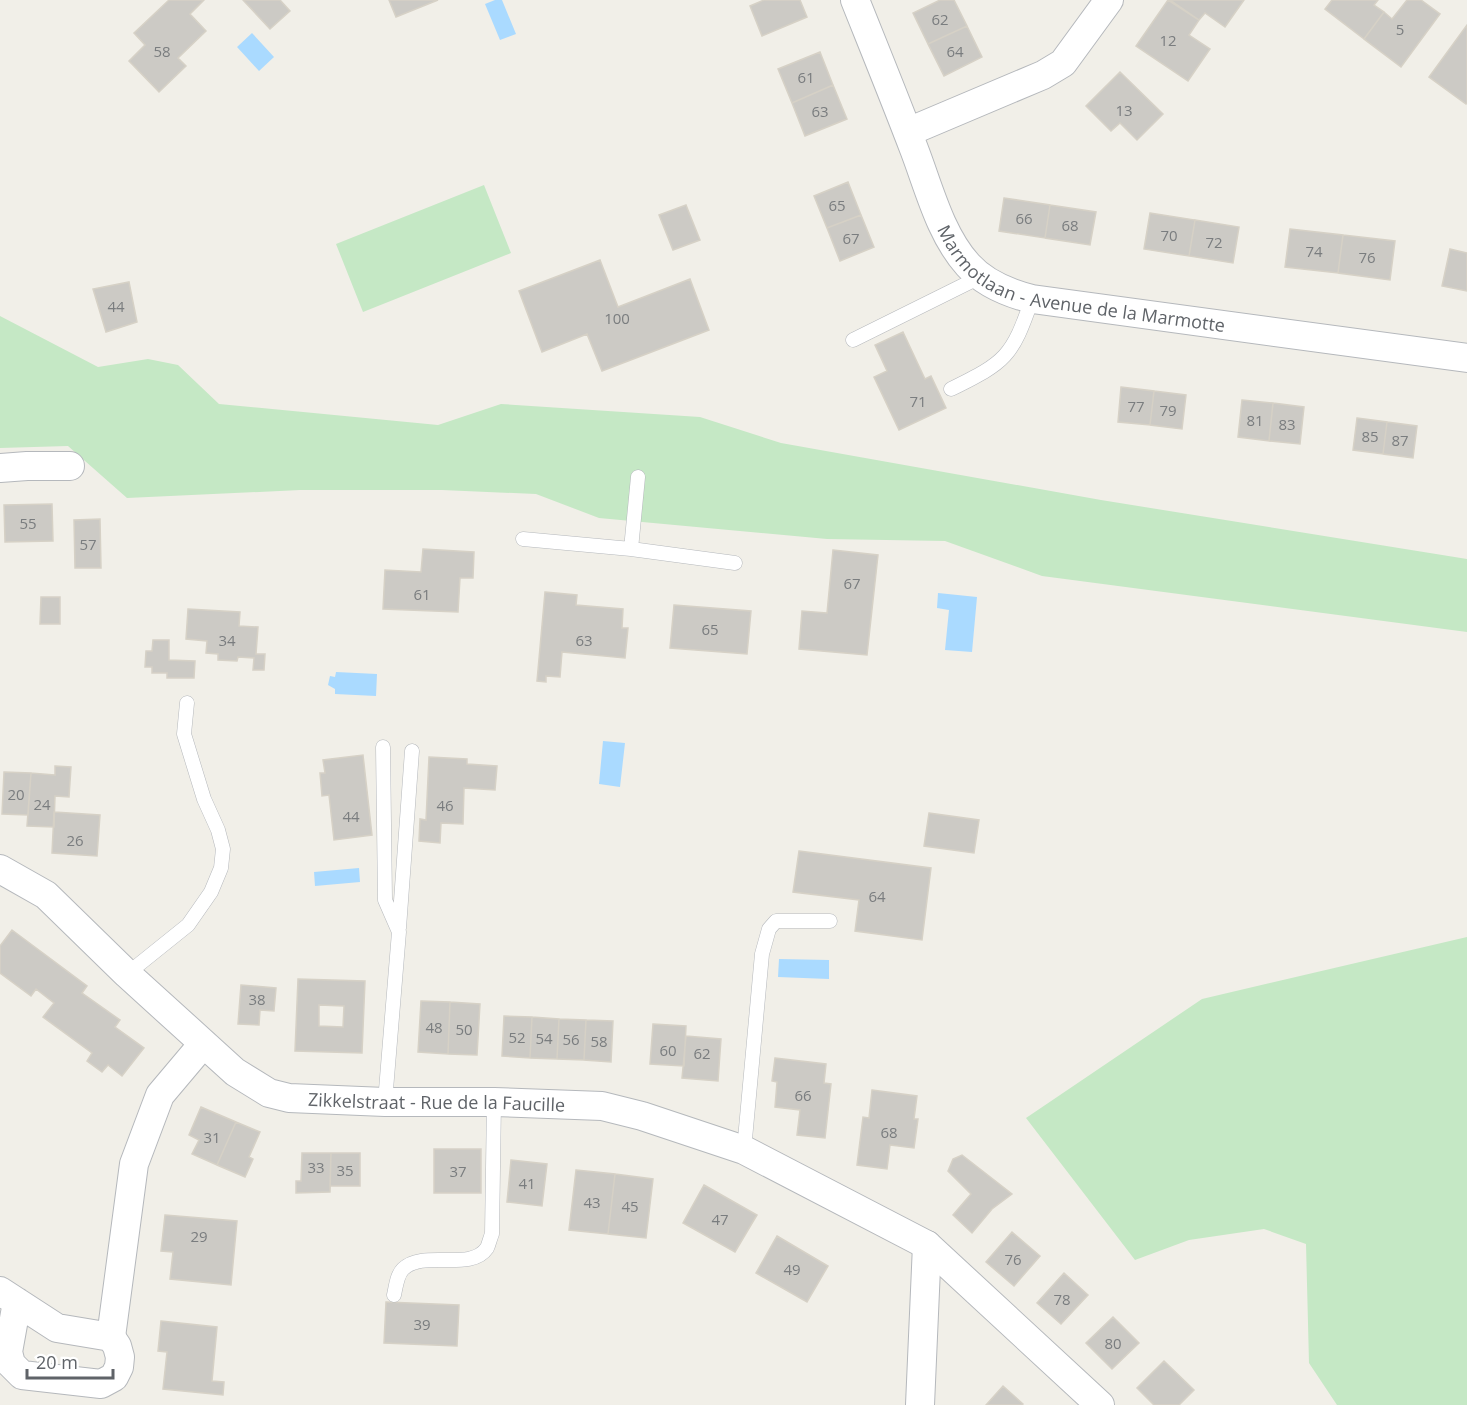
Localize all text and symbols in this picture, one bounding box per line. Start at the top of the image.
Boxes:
house number: 62 [931,9,949,29]
house number: 5 [1396,19,1404,39]
house number: 12 [1159,30,1177,50]
house number: 58 [153,41,171,61]
house number: 64 [946,41,964,61]
house number: 61 [797,67,815,87]
house number: 13 [1115,100,1133,120]
house number: 63 [811,101,829,121]
house number: 65 [828,195,846,215]
house number: 66 [1015,208,1033,228]
house number: 68 [1061,215,1079,235]
street label: Marmotlaan - Avenue de la Marmotte [932,221,1227,337]
house number: 70 [1160,225,1178,245]
house number: 67 [842,228,860,248]
house number: 72 [1205,232,1223,252]
house number: 74 [1305,241,1323,261]
house number: 76 [1358,247,1376,267]
house number: 44 [107,296,125,316]
house number: 100 [604,308,630,328]
house number: 71 [909,391,927,411]
house number: 77 [1127,396,1145,416]
house number: 79 [1159,400,1177,420]
house number: 81 [1246,410,1264,430]
house number: 83 [1278,414,1296,434]
house number: 85 [1361,426,1379,446]
house number: 87 [1391,430,1409,450]
house number: 55 [19,513,37,533]
house number: 57 [79,534,97,554]
house number: 67 [843,573,861,593]
house number: 61 [413,584,431,604]
house number: 65 [701,619,719,639]
house number: 34 [218,630,236,650]
house number: 63 [575,630,593,650]
house number: 20 [7,784,25,804]
house number: 24 [33,794,51,814]
house number: 46 [436,795,454,815]
house number: 44 [342,806,360,826]
house number: 26 [66,830,84,850]
house number: 64 [868,886,886,906]
house number: 38 [248,989,266,1009]
house number: 48 [425,1017,443,1037]
house number: 50 [455,1019,473,1039]
house number: 52 [508,1027,526,1047]
house number: 54 [535,1028,553,1048]
house number: 56 [562,1029,580,1049]
house number: 58 [590,1031,608,1051]
house number: 60 [659,1040,677,1060]
house number: 62 [693,1043,711,1063]
house number: 66 [794,1085,812,1105]
street label: Zikkelstraat - Rue de la Faucille [307,1087,566,1117]
house number: 68 [880,1122,898,1142]
house number: 31 [203,1127,221,1147]
house number: 33 [307,1157,325,1177]
house number: 35 [336,1160,354,1180]
house number: 37 [449,1161,467,1181]
house number: 41 [518,1173,536,1193]
house number: 43 [583,1192,601,1212]
house number: 45 [621,1196,639,1216]
house number: 47 [711,1209,729,1229]
house number: 29 [190,1226,208,1246]
house number: 76 [1004,1249,1022,1269]
house number: 49 [783,1259,801,1279]
house number: 78 [1053,1289,1071,1309]
house number: 39 [413,1314,431,1334]
house number: 80 [1104,1333,1122,1353]
scale bar [27,1342,112,1380]
text: 20 m [36,1350,78,1374]

